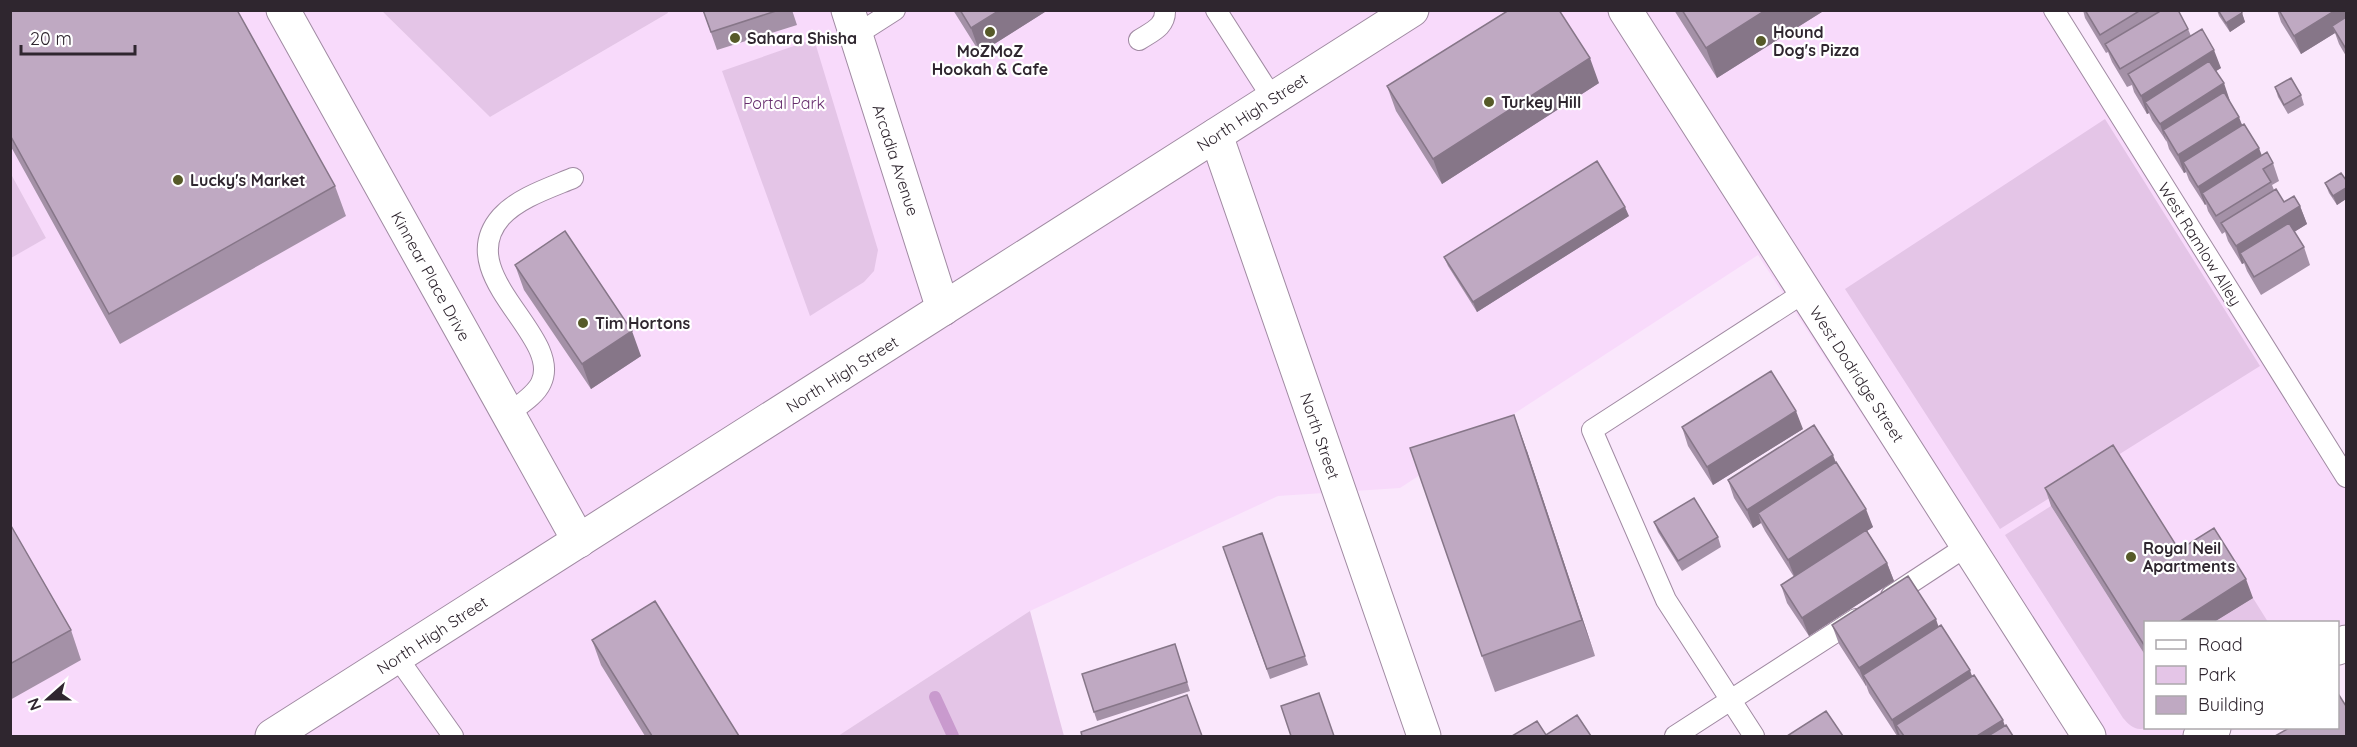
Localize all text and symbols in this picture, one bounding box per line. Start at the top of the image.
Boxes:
scale bar [21,18,135,56]
place label: Hound Dog's Pizza [1773,22,1859,60]
marker: MoZMoZ Hookah & Cafe [983,25,997,39]
text: 20 m [30,27,72,50]
place label: Sahara Shisha [747,28,857,48]
marker: Sahara Shisha [728,31,742,45]
marker: Hound Dog's Pizza [1754,34,1768,48]
place label: MoZMoZ Hookah & Cafe [932,41,1048,79]
street label: North High Street [1193,69,1311,155]
place label: Turkey Hill [1501,92,1581,112]
park label: Portal Park [743,93,825,113]
marker: Turkey Hill [1482,95,1496,109]
street label: Arcadia Avenue [869,102,923,218]
place label: Lucky's Market [190,170,306,190]
marker: Lucky's Market [171,173,185,187]
street label: West Ramlow Alley [2154,179,2246,309]
street label: Kinnear Place Drive [387,208,475,344]
street label: West Dodridge Street [1805,302,1909,446]
place label: Tim Hortons [595,313,690,333]
marker: Tim Hortons [576,316,590,330]
street label: North High Street [782,331,902,417]
street label: North Street [1296,390,1344,482]
place label: Royal Neil Apartments [2143,538,2235,576]
marker: Royal Neil Apartments [2124,550,2138,564]
street label: North High Street [373,592,491,678]
legend [2144,621,2339,729]
text: Road [2198,633,2243,656]
text: Park [2198,663,2236,686]
north arrow [18,669,78,729]
text: Building [2198,693,2264,716]
text: N [23,695,45,713]

